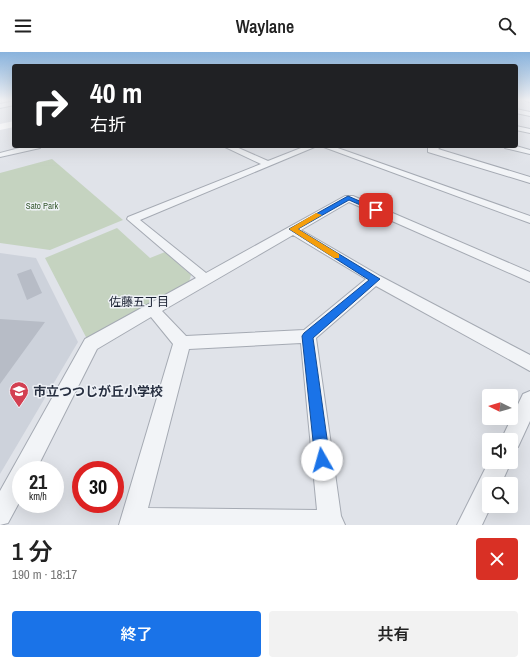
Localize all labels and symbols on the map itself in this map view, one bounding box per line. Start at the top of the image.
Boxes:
pin [359,193,393,227]
park label: Sato Park [26,200,59,212]
district label: 佐藤五丁目 [109,294,169,310]
school or university icon: 市立つつじが丘小学校 [8,380,30,408]
place label: 市立つつじが丘小学校 [33,383,163,400]
north arrow [482,389,518,425]
position arrow [301,439,343,481]
speed limit sign: 30 [72,461,124,513]

